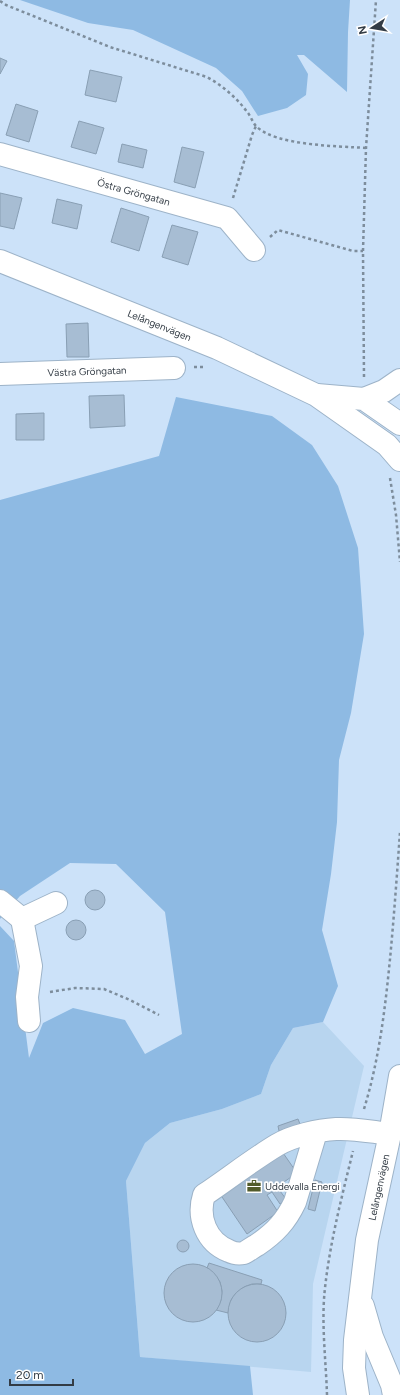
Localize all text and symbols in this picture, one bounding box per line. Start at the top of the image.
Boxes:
north arrow [352,8,392,48]
text: N [355,24,370,35]
street label: Östra Gröngatan [96,175,172,208]
street label: Lelångenvägen [126,306,194,344]
street label: Västra Gröngatan [47,363,127,379]
street label: Lelångenvägen [365,1152,392,1222]
office icon: Uddevalla Energi [246,1178,262,1194]
place label: Uddevalla Energi [265,1180,340,1193]
scale bar [10,1361,73,1387]
text: 20 m [16,1368,44,1382]

